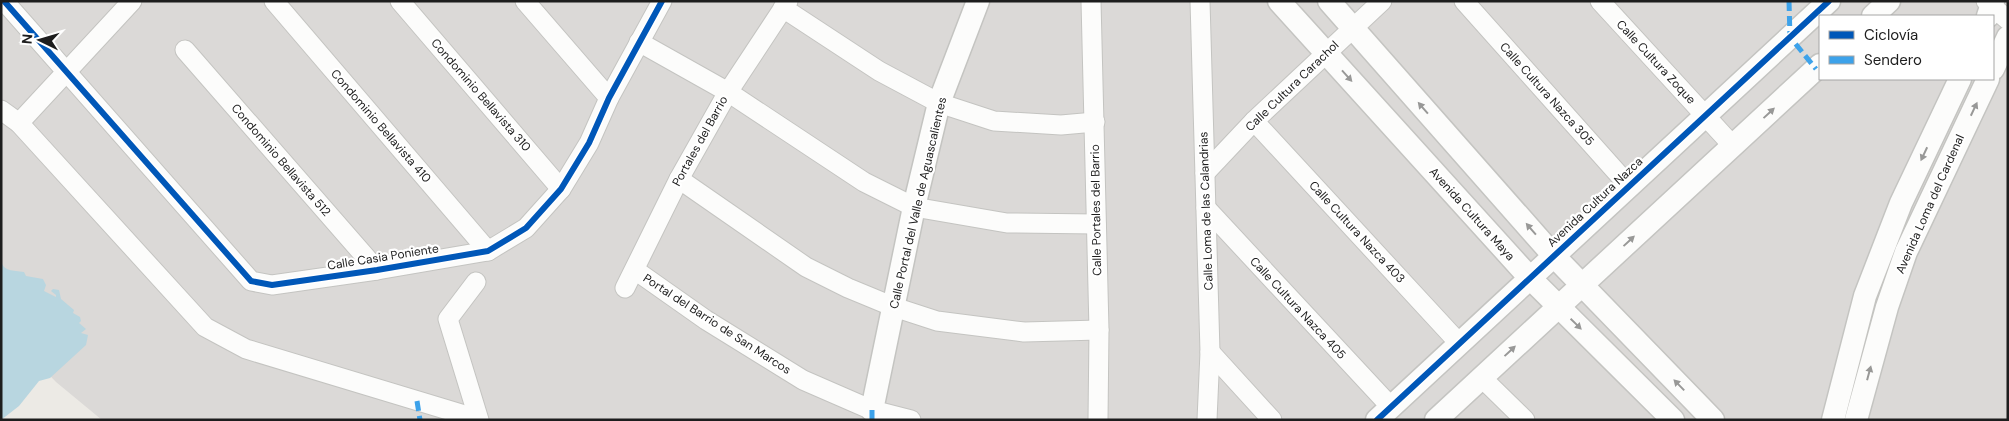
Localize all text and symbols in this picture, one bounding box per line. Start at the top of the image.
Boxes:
north arrow [15,15,65,65]
legend [1819,15,1994,80]
street label: Calle Cultura Zoque [1613,17,1699,108]
text: Ciclovía [1864,25,1918,45]
text: N [18,33,36,45]
street label: Condominio Bellavista 310 [427,35,535,155]
street label: Calle Cultura Carachol [1242,37,1342,135]
street label: Calle Cultura Nazca 305 [1496,39,1598,149]
text: Sendero [1864,50,1922,70]
street label: Condominio Bellavista 410 [327,66,435,186]
one-way arrow [1341,70,1353,82]
street label: Portales del Barrio [669,93,731,189]
street label: Calle Portal del Valle de Aguascalientes [886,96,950,310]
street label: Condominio Bellavista 512 [228,100,334,220]
one-way arrow [1417,102,1429,114]
one-way arrow [1970,102,1978,116]
one-way arrow [1762,107,1774,119]
street label: Calle Loma de las Calandrias [1195,131,1217,291]
street label: Avenida Loma del Cardenal [1892,132,1968,276]
street label: Calle Portales del Barrio [1087,144,1105,276]
one-way arrow [1920,147,1928,162]
street label: Avenida Cultura Nazca [1544,154,1646,250]
street label: Avenida Cultura Maya [1426,164,1518,264]
street label: Calle Cultura Nazca 403 [1305,178,1409,286]
one-way arrow [1525,223,1536,236]
one-way arrow [1623,235,1635,247]
street label: Calle Casia Poniente [326,240,440,274]
street label: Calle Cultura Nazca 405 [1246,254,1350,362]
street label: Portal del Barrio de San Marcos [640,270,794,378]
one-way arrow [1569,318,1581,330]
one-way arrow [1504,345,1516,357]
one-way arrow [1865,365,1873,380]
one-way arrow [1673,379,1685,391]

